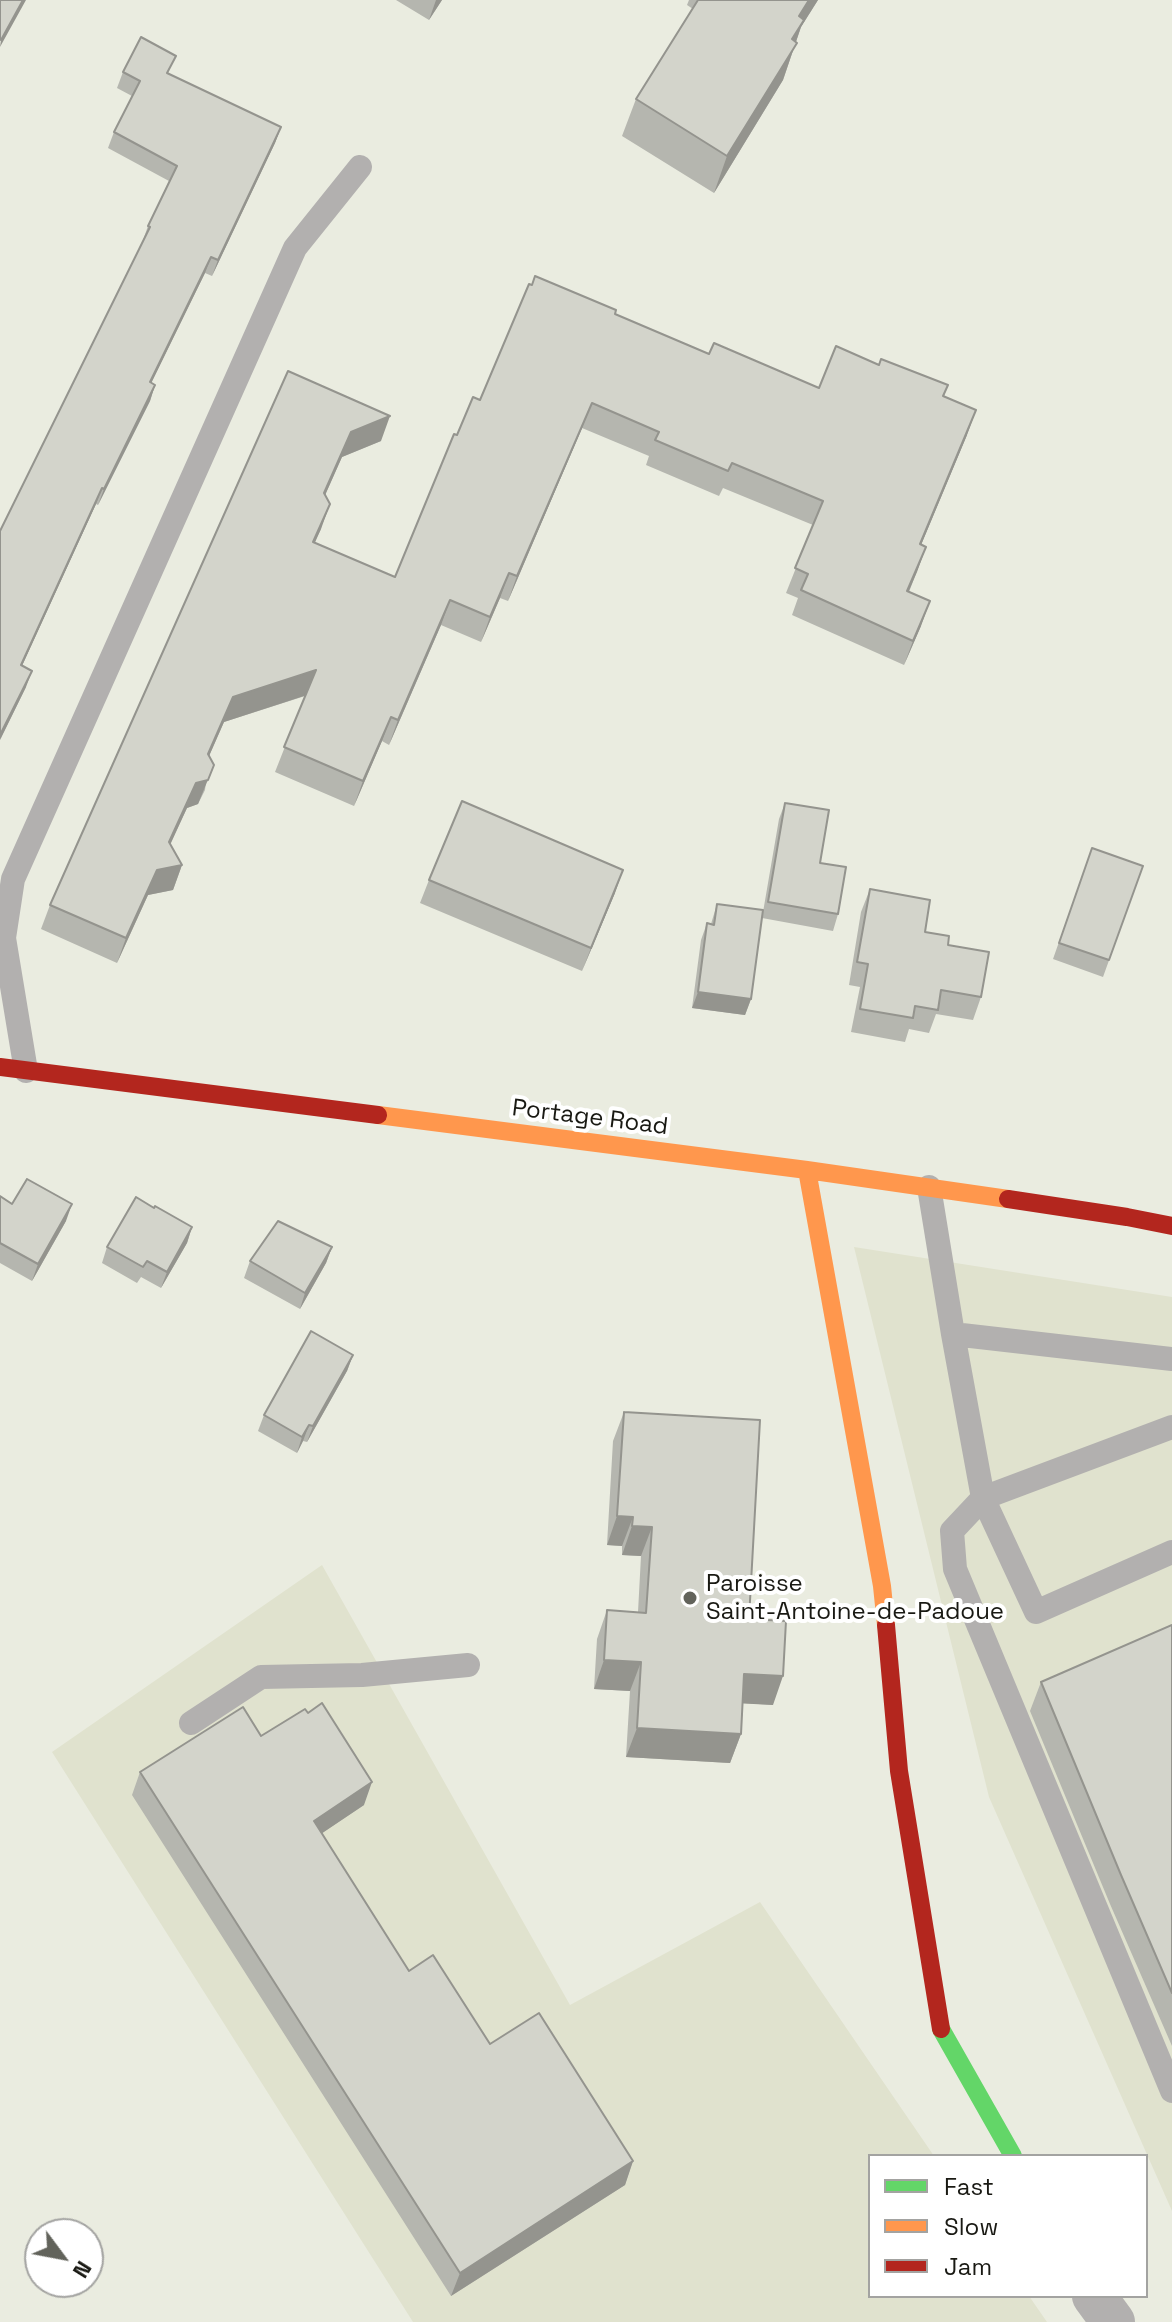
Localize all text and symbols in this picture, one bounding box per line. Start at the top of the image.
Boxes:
street label: Portage Road [510,1094,670,1142]
place label: Paroisse Saint-Antoine-de-Padoue [706,1570,1004,1626]
marker: Paroisse Saint-Antoine-de-Padoue [681,1589,699,1607]
legend [868,2154,1148,2298]
text: Fast [944,2171,994,2202]
text: Slow [944,2211,998,2242]
north arrow [24,2218,104,2298]
text: Jam [944,2251,992,2282]
text: N [67,2256,98,2283]

